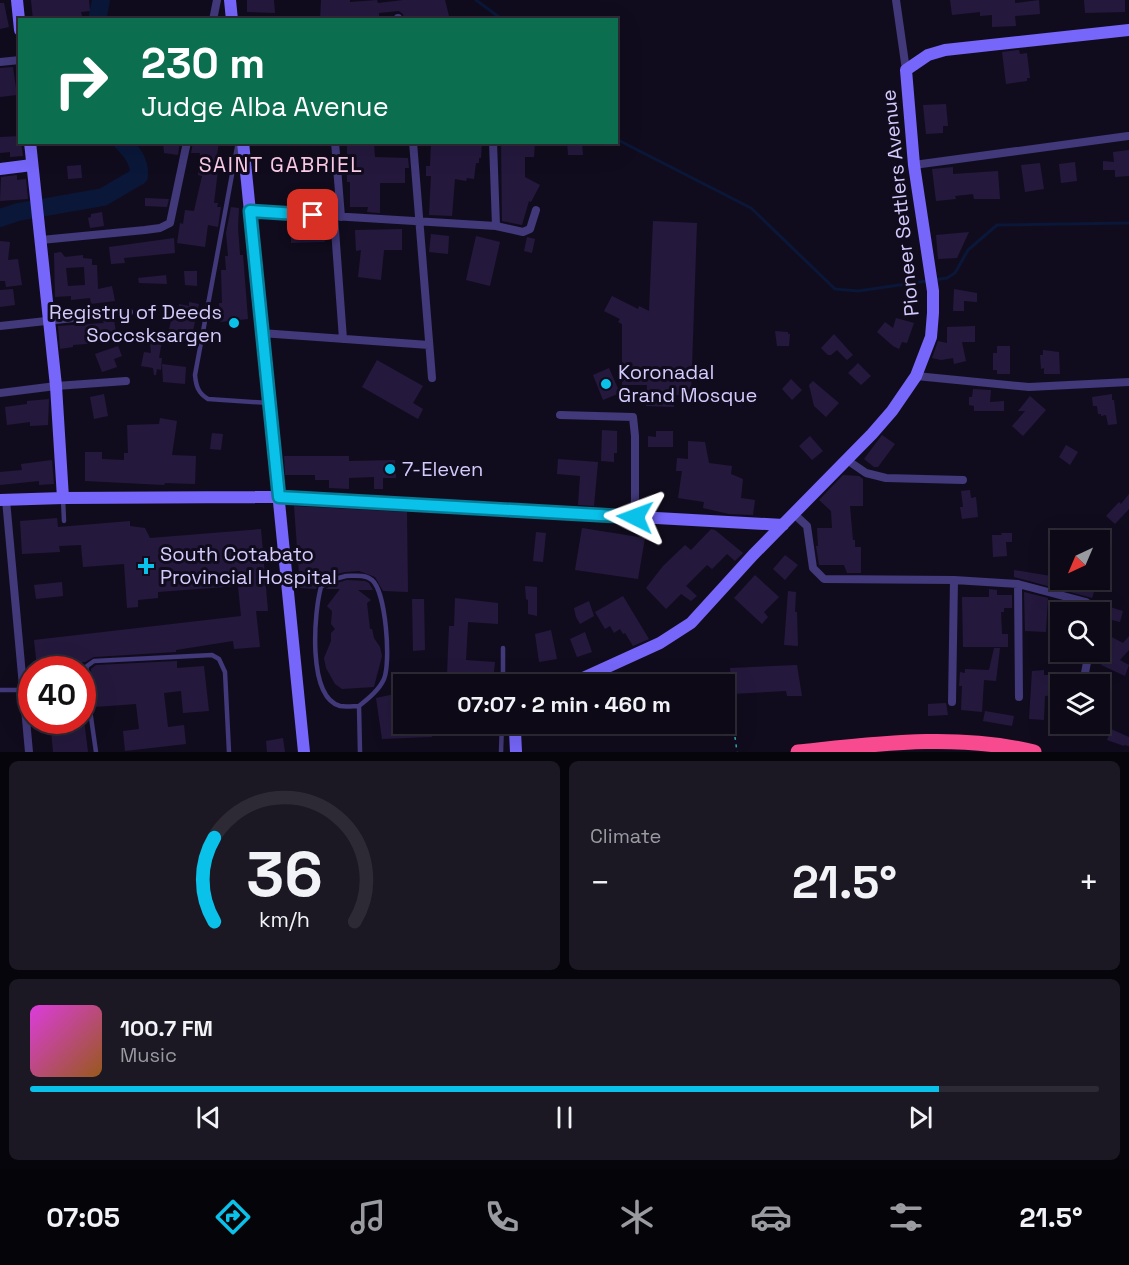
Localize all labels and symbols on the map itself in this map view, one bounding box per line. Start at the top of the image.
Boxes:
street label: Pioneer Settlers Avenue [875,88,925,318]
district label: SAINT GABRIEL [199,151,363,178]
pin [287,189,338,240]
place label: Registry of Deeds Soccsksargen [49,299,222,348]
marker: Registry of Deeds Soccsksargen [227,316,241,330]
place label: Koronadal Grand Mosque [618,359,757,408]
marker: Koronadal Grand Mosque [599,377,613,391]
place label: 7-Eleven [402,456,483,482]
marker: 7-Eleven [383,462,397,476]
position arrow [603,485,667,549]
north arrow [1050,530,1110,590]
place label: South Cotabato Provincial Hospital [160,541,337,590]
marker: South Cotabato Provincial Hospital [137,557,155,575]
speed limit sign: 40 [18,656,96,734]

